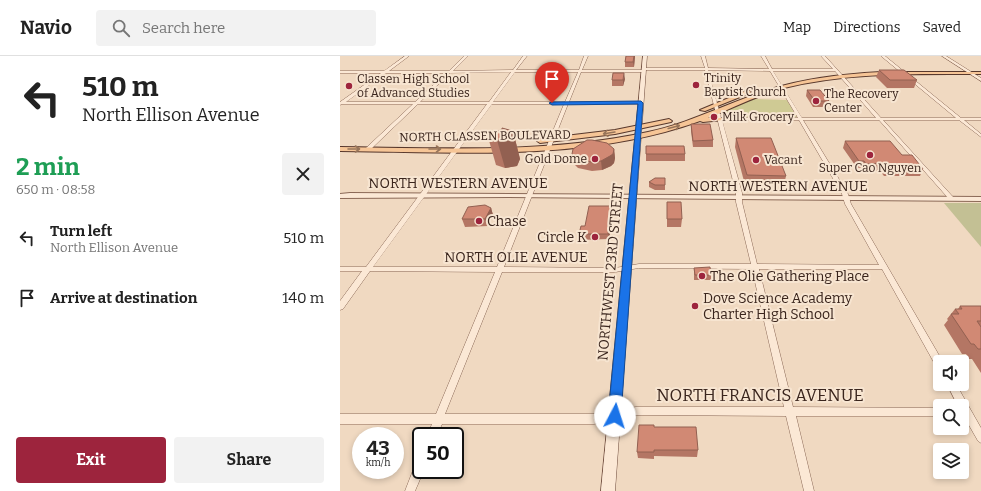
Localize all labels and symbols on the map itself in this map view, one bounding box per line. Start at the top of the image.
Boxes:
pin [535,62,569,103]
place label: Trinity Baptist Church [704,71,787,99]
place label: Classen High School of Advanced Studies [357,72,470,100]
marker: Trinity Baptist Church [691,80,701,90]
marker: Classen High School of Advanced Studies [344,81,354,91]
place label: The Recovery Center [824,87,899,115]
marker: The Recovery Center [811,96,821,106]
place label: Milk Grocery [722,110,795,124]
marker: Milk Grocery [709,112,719,122]
one-way arrow [668,122,681,130]
street label: NORTH CLASSEN BOULEVARD [399,128,571,144]
one-way arrow [603,129,616,137]
one-way arrow [347,145,360,153]
one-way arrow [428,145,441,153]
marker: Super Cao Nguyen [865,150,875,160]
place label: Gold Dome [525,152,587,166]
place label: Vacant [764,153,803,167]
marker: Gold Dome [590,154,600,164]
marker: Vacant [751,155,761,165]
place label: Super Cao Nguyen [819,161,922,175]
street label: NORTH WESTERN AVENUE [368,175,548,192]
street label: NORTH WESTERN AVENUE [688,178,868,195]
street label: NORTHWEST 23RD STREET [594,183,627,361]
place label: Chase [487,213,526,230]
marker: Chase [474,216,484,226]
place label: Circle K [537,229,587,246]
marker: Circle K [590,232,600,242]
street label: NORTH OLIE AVENUE [444,249,588,266]
place label: The Olie Gathering Place [710,268,869,285]
marker: The Olie Gathering Place [697,271,707,281]
place label: Dove Science Academy Charter High School [703,290,853,323]
marker: Dove Science Academy Charter High School [690,301,700,311]
street label: NORTH FRANCIS AVENUE [656,385,864,406]
position arrow [594,395,636,437]
speed limit sign: 50 [412,427,464,479]

